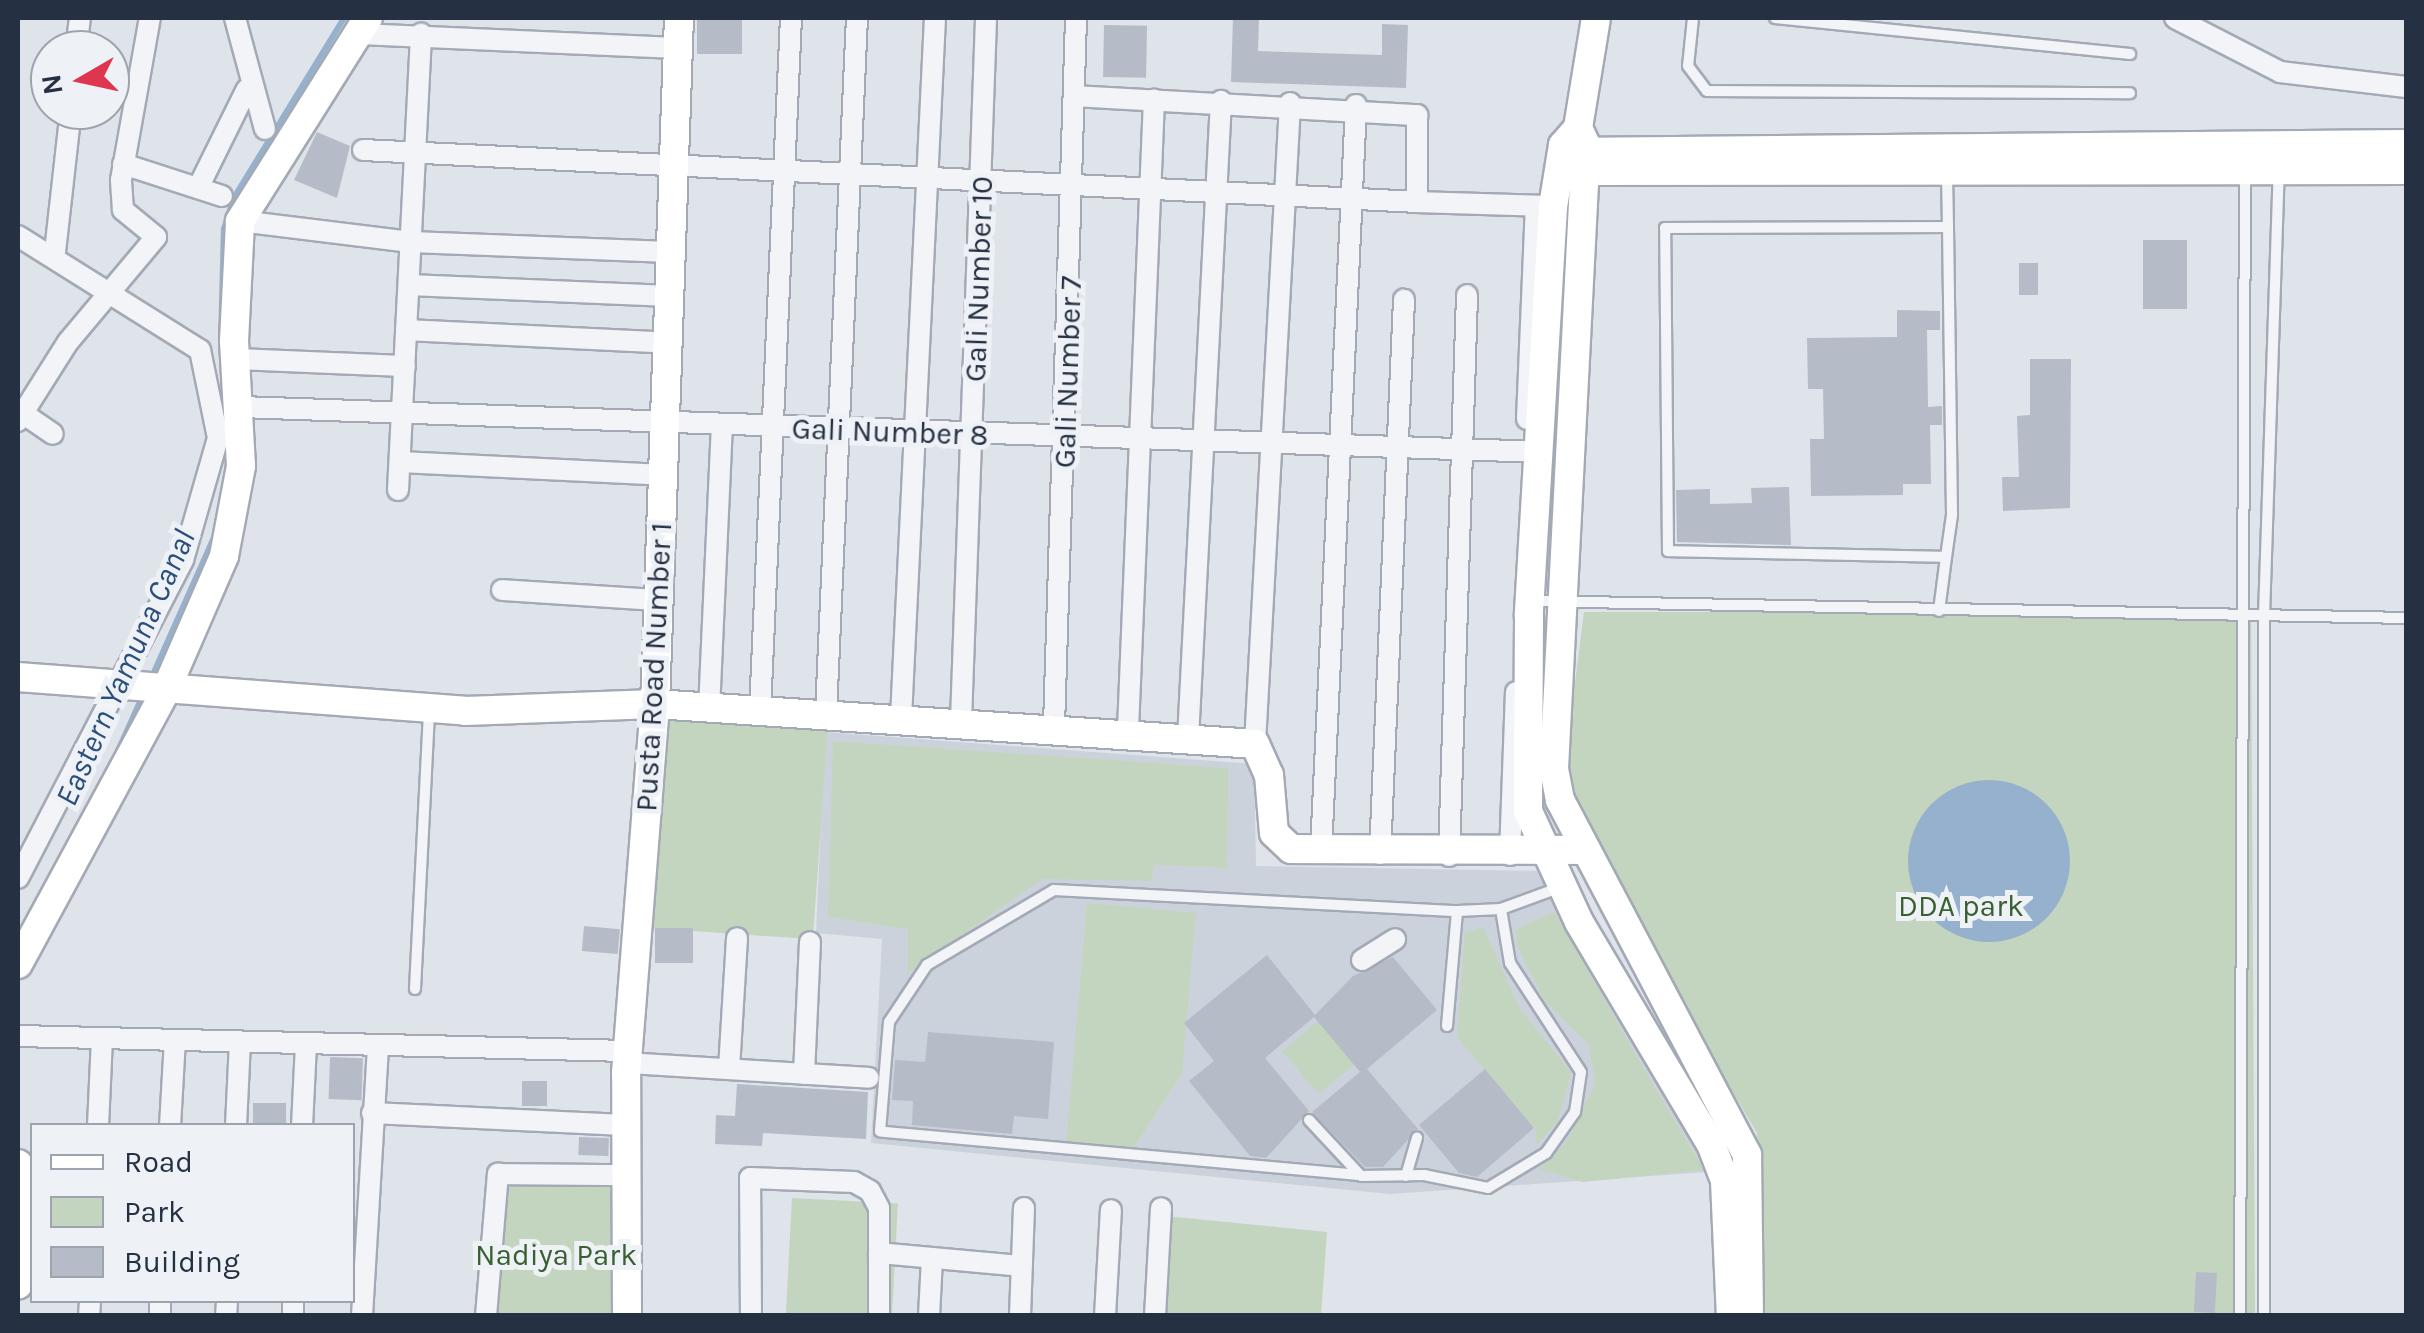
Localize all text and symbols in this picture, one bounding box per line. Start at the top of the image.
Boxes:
north arrow [30,30,130,130]
text: N [34,72,70,97]
street label: Gali Number 10 [957,175,1001,383]
street label: Gali Number 7 [1047,275,1089,469]
street label: Gali Number 8 [791,411,989,453]
street label: Pusta Road Number 1 [628,522,680,812]
water label: Eastern Yamuna Canal [48,524,204,812]
park label: DDA park [1898,888,2024,924]
legend [30,1123,355,1303]
text: Road [124,1144,193,1180]
text: Park [124,1194,185,1230]
park label: Nadiya Park [475,1237,637,1273]
text: Building [124,1244,240,1280]

